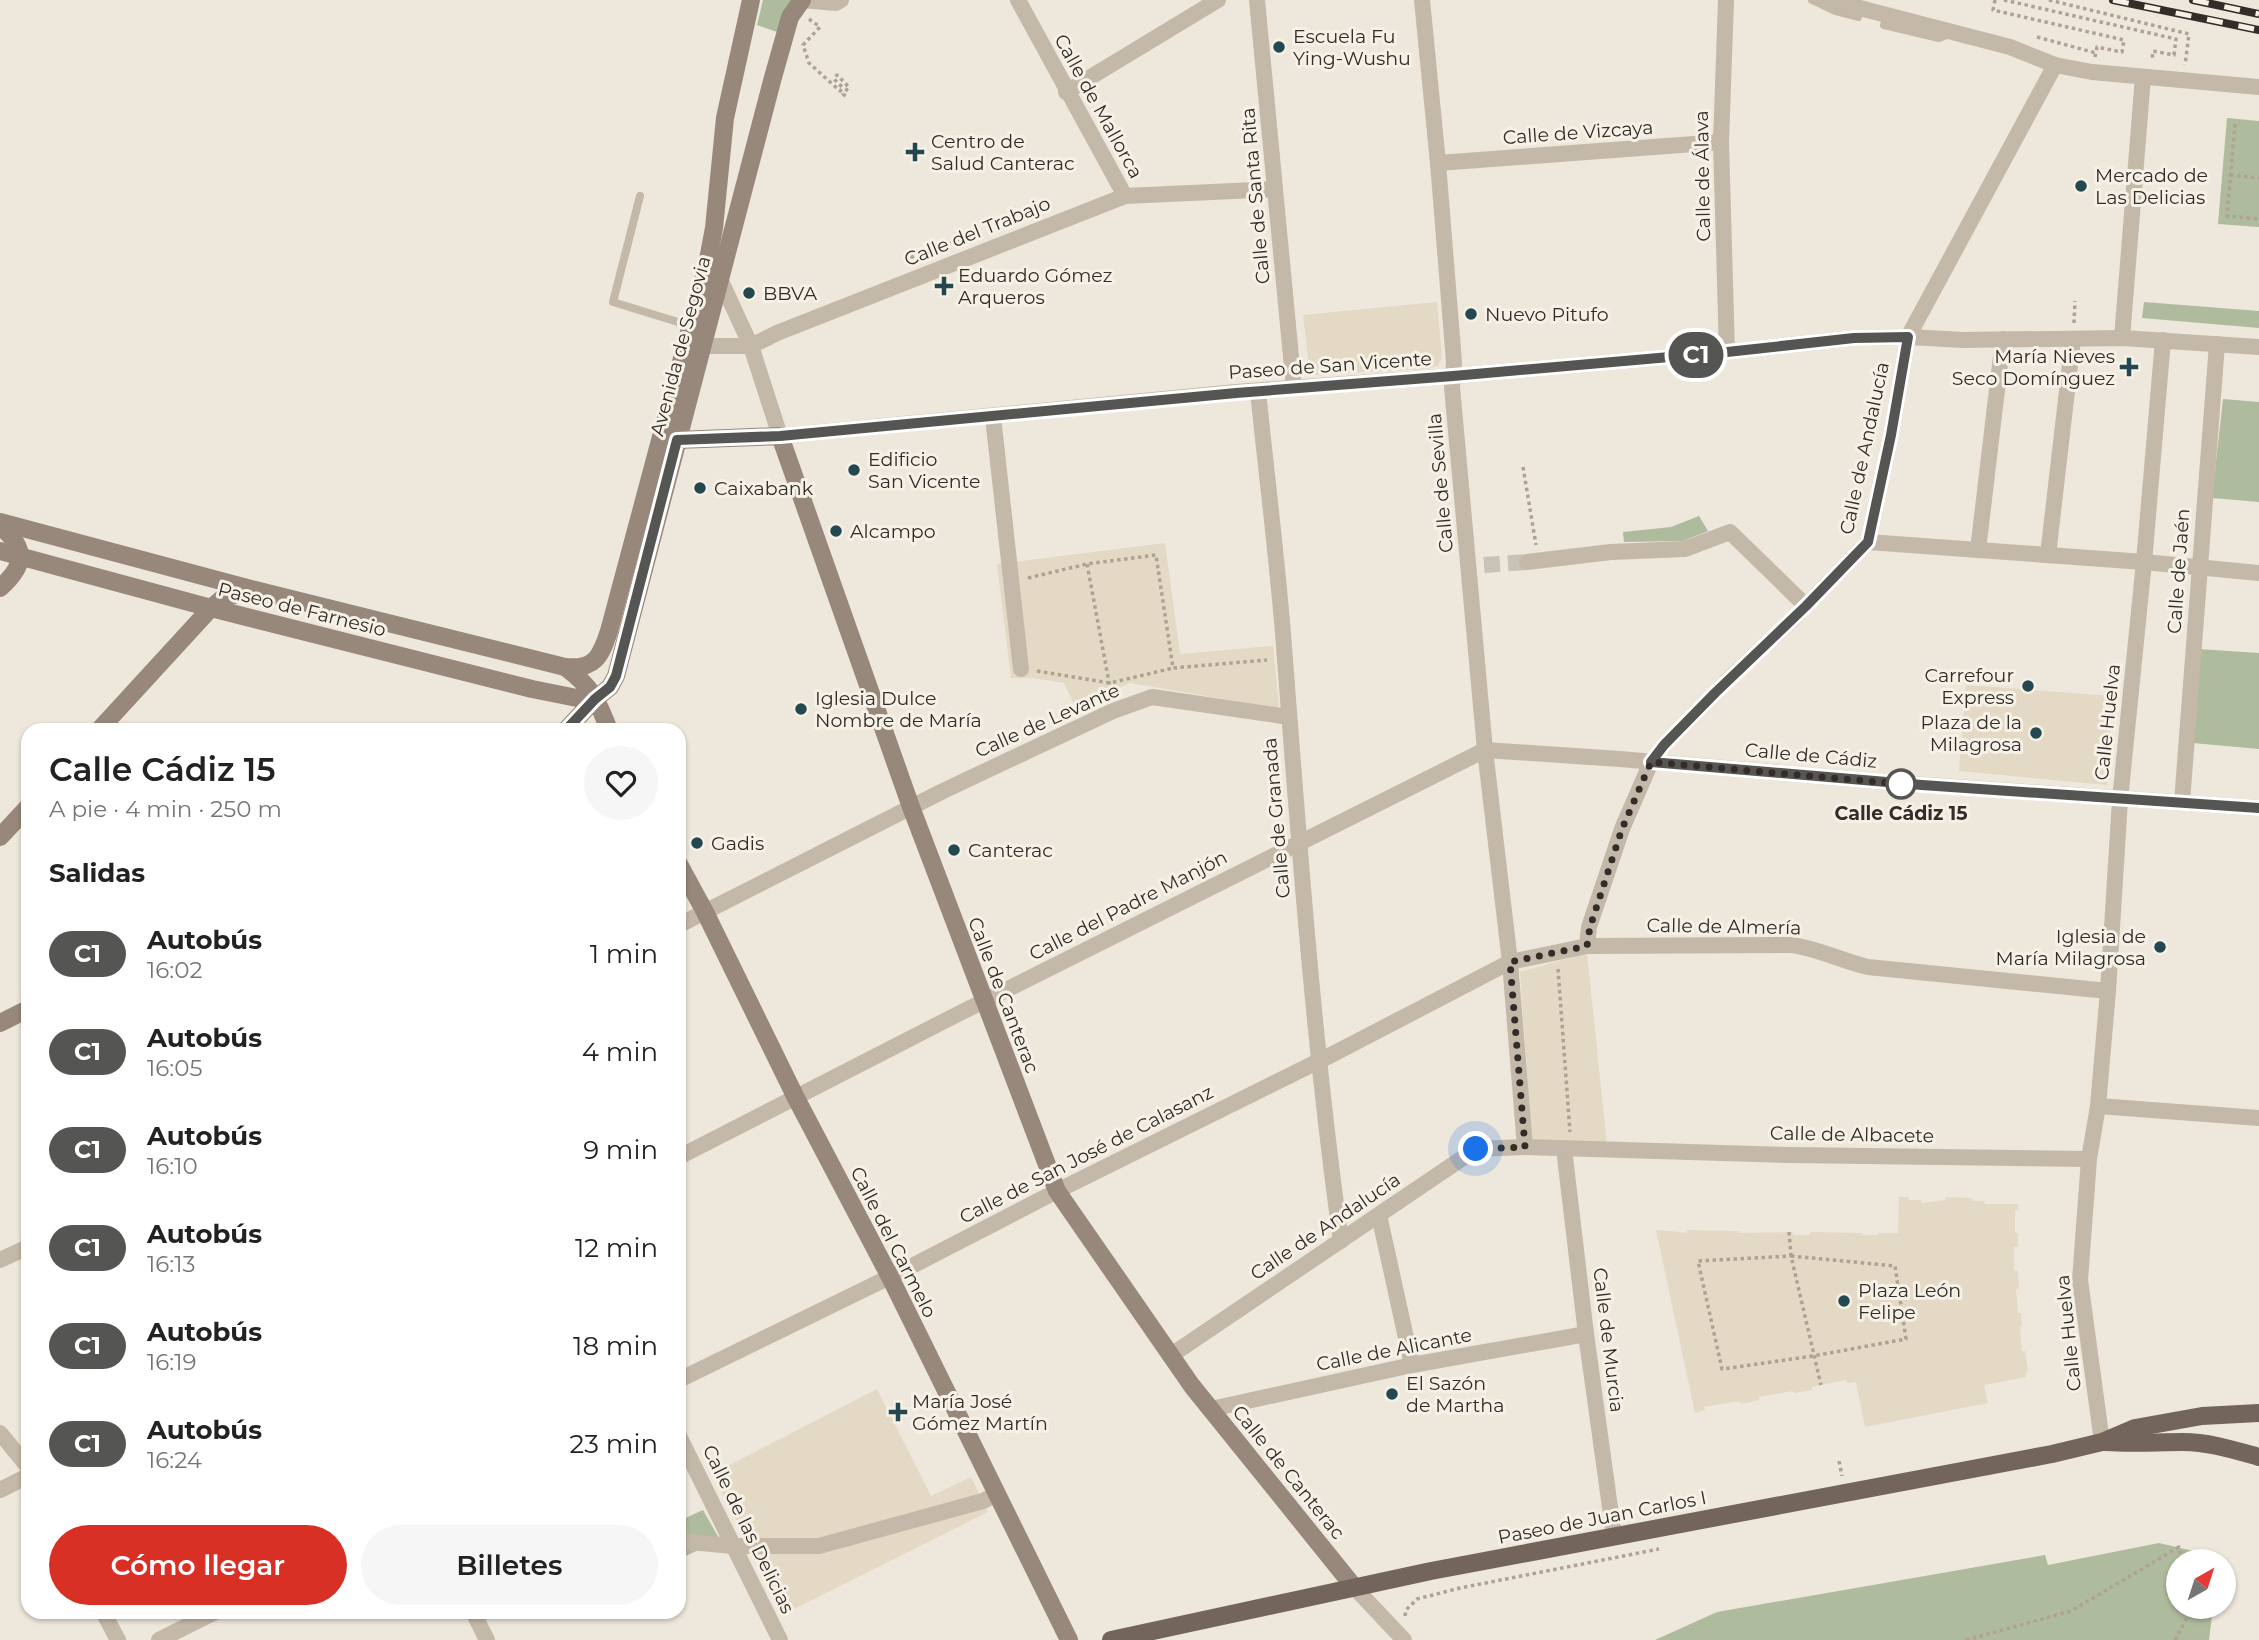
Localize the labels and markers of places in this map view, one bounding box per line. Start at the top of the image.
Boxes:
place label: Escuela Fu Ying-Wushu [1293,25,1411,70]
marker: Escuela Fu Ying-Wushu [1271,39,1287,55]
place label: Centro de Salud Canterac [931,130,1075,175]
marker: Centro de Salud Canterac [905,142,925,162]
place label: Mercado de Las Delicias [2095,164,2208,209]
marker: Mercado de Las Delicias [2073,178,2089,194]
place label: Eduardo Gómez Arqueros [958,264,1112,309]
marker: Eduardo Gómez Arqueros [936,278,952,294]
place label: BBVA [763,282,818,305]
marker: BBVA [741,285,757,301]
place label: Nuevo Pitufo [1485,303,1609,326]
marker: Nuevo Pitufo [1463,306,1479,322]
place label: María Nieves Seco Domínguez [1952,345,2115,390]
marker: María Nieves Seco Domínguez [2121,359,2137,375]
place label: Edificio San Vicente [868,448,980,493]
marker: Edificio San Vicente [846,462,862,478]
place label: Caixabank [714,477,814,500]
marker: Caixabank [692,480,708,496]
place label: Alcampo [850,520,936,543]
marker: Alcampo [828,523,844,539]
place label: Carrefour Express [1925,664,2014,709]
marker: Carrefour Express [2020,678,2036,694]
place label: Iglesia Dulce Nombre de María [815,687,982,732]
marker: Iglesia Dulce Nombre de María [793,701,809,717]
place label: Plaza de la Milagrosa [1920,711,2022,756]
marker: Plaza de la Milagrosa [2028,725,2044,741]
marker: Calle Cádiz 15 [1886,769,1916,799]
place label: Calle Cádiz 15 [1834,802,1968,825]
place label: Gadis [711,832,764,855]
marker: Gadis [689,835,705,851]
place label: Canterac [968,839,1053,862]
marker: Canterac [946,842,962,858]
place label: Iglesia de María Milagrosa [1996,925,2146,970]
marker: Iglesia de María Milagrosa [2152,939,2168,955]
place label: Plaza León Felipe [1858,1279,1961,1324]
marker: Plaza León Felipe [1836,1293,1852,1309]
place label: El Sazón de Martha [1406,1372,1504,1417]
marker: El Sazón de Martha [1384,1386,1400,1402]
place label: María José Gómez Martín [912,1390,1048,1435]
marker: María José Gómez Martín [890,1404,906,1420]

